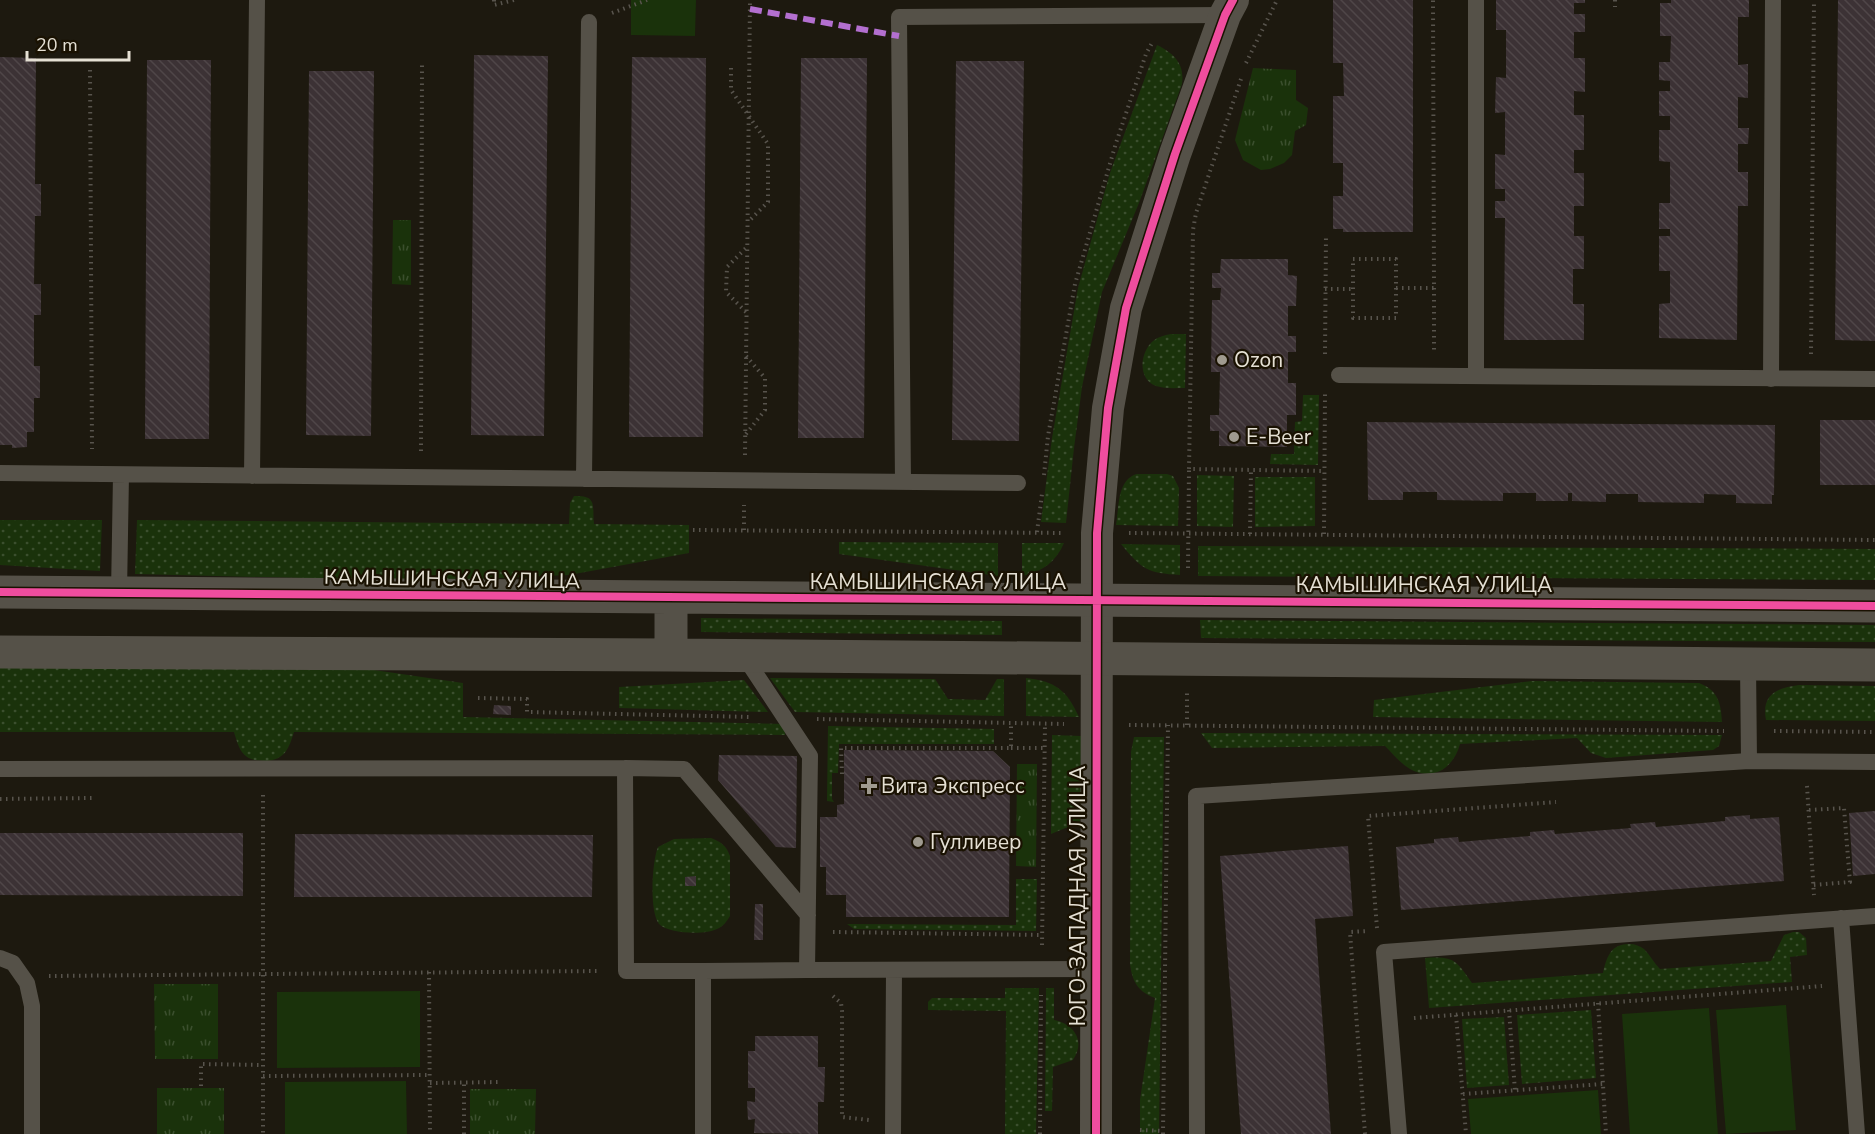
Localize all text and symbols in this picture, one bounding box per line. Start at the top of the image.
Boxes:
scale bar [27,24,129,62]
text: 20 m [36,33,78,57]
place label: Ozon [1234,346,1283,374]
marker: Ozon [1215,353,1229,367]
place label: E-Beer [1246,423,1312,451]
marker: E-Beer [1227,430,1241,444]
street label: КАМЫШИНСКАЯ УЛИЦА [324,563,580,595]
street label: КАМЫШИНСКАЯ УЛИЦА [810,568,1066,596]
street label: КАМЫШИНСКАЯ УЛИЦА [1296,571,1552,599]
street label: ЮГО-ЗАПАДНАЯ УЛИЦА [1064,766,1092,1026]
place label: Вита Экспресс [881,772,1025,800]
marker: Вита Экспресс [862,779,876,793]
place label: Гулливер [930,828,1022,856]
marker: Гулливер [911,835,925,849]

